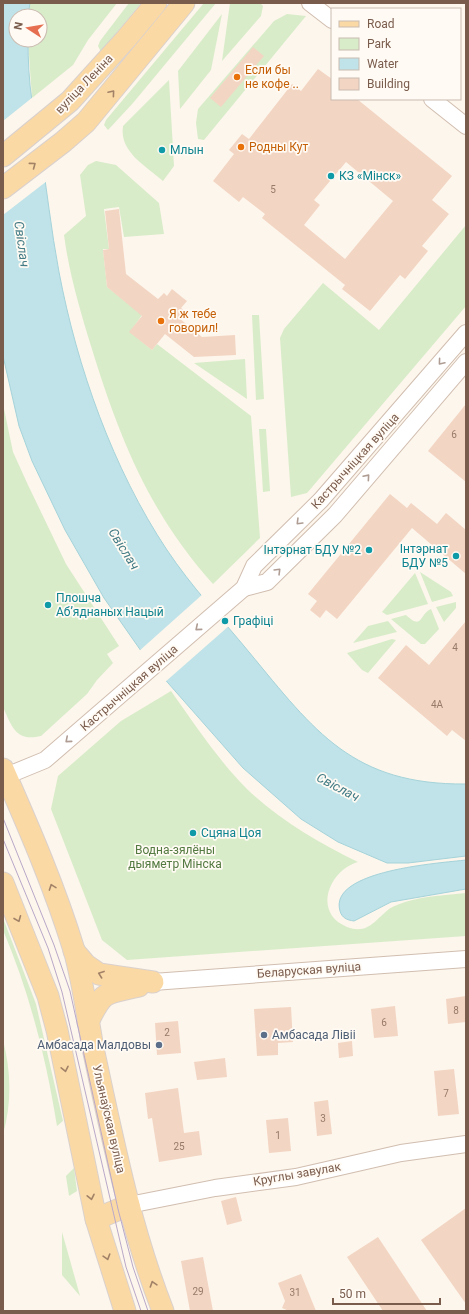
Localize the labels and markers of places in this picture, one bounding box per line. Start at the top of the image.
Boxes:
place label: Если бы не кофе .. [245,63,299,91]
marker: Если бы не кофе .. [232,72,242,82]
place label: Родны Кут [249,140,309,154]
marker: Родны Кут [236,142,246,152]
place label: Млын [170,143,204,157]
marker: Млын [157,145,167,155]
place label: КЗ «Мінск» [339,169,402,183]
marker: КЗ «Мінск» [326,171,336,181]
place label: Я ж тебе говорил! [169,307,218,335]
marker: Я ж тебе говорил! [156,316,166,326]
place label: Інтэрнат БДУ №5 [400,542,448,570]
place label: Інтэрнат БДУ №2 [264,543,361,557]
marker: Інтэрнат БДУ №2 [364,545,374,555]
marker: Інтэрнат БДУ №5 [451,551,461,561]
place label: Плошча Абʼяднаных Нацый [56,591,164,619]
marker: Плошча Абʼяднаных Нацый [43,600,53,610]
place label: Графіці [233,614,273,628]
marker: Графіці [220,616,230,626]
place label: Сцяна Цоя [201,826,261,840]
marker: Сцяна Цоя [188,828,198,838]
place label: Амбасада Лівіі [272,1028,356,1042]
marker: Амбасада Лівіі [259,1030,269,1040]
place label: Амбасада Малдовы [37,1038,151,1052]
marker: Амбасада Малдовы [154,1040,164,1050]

